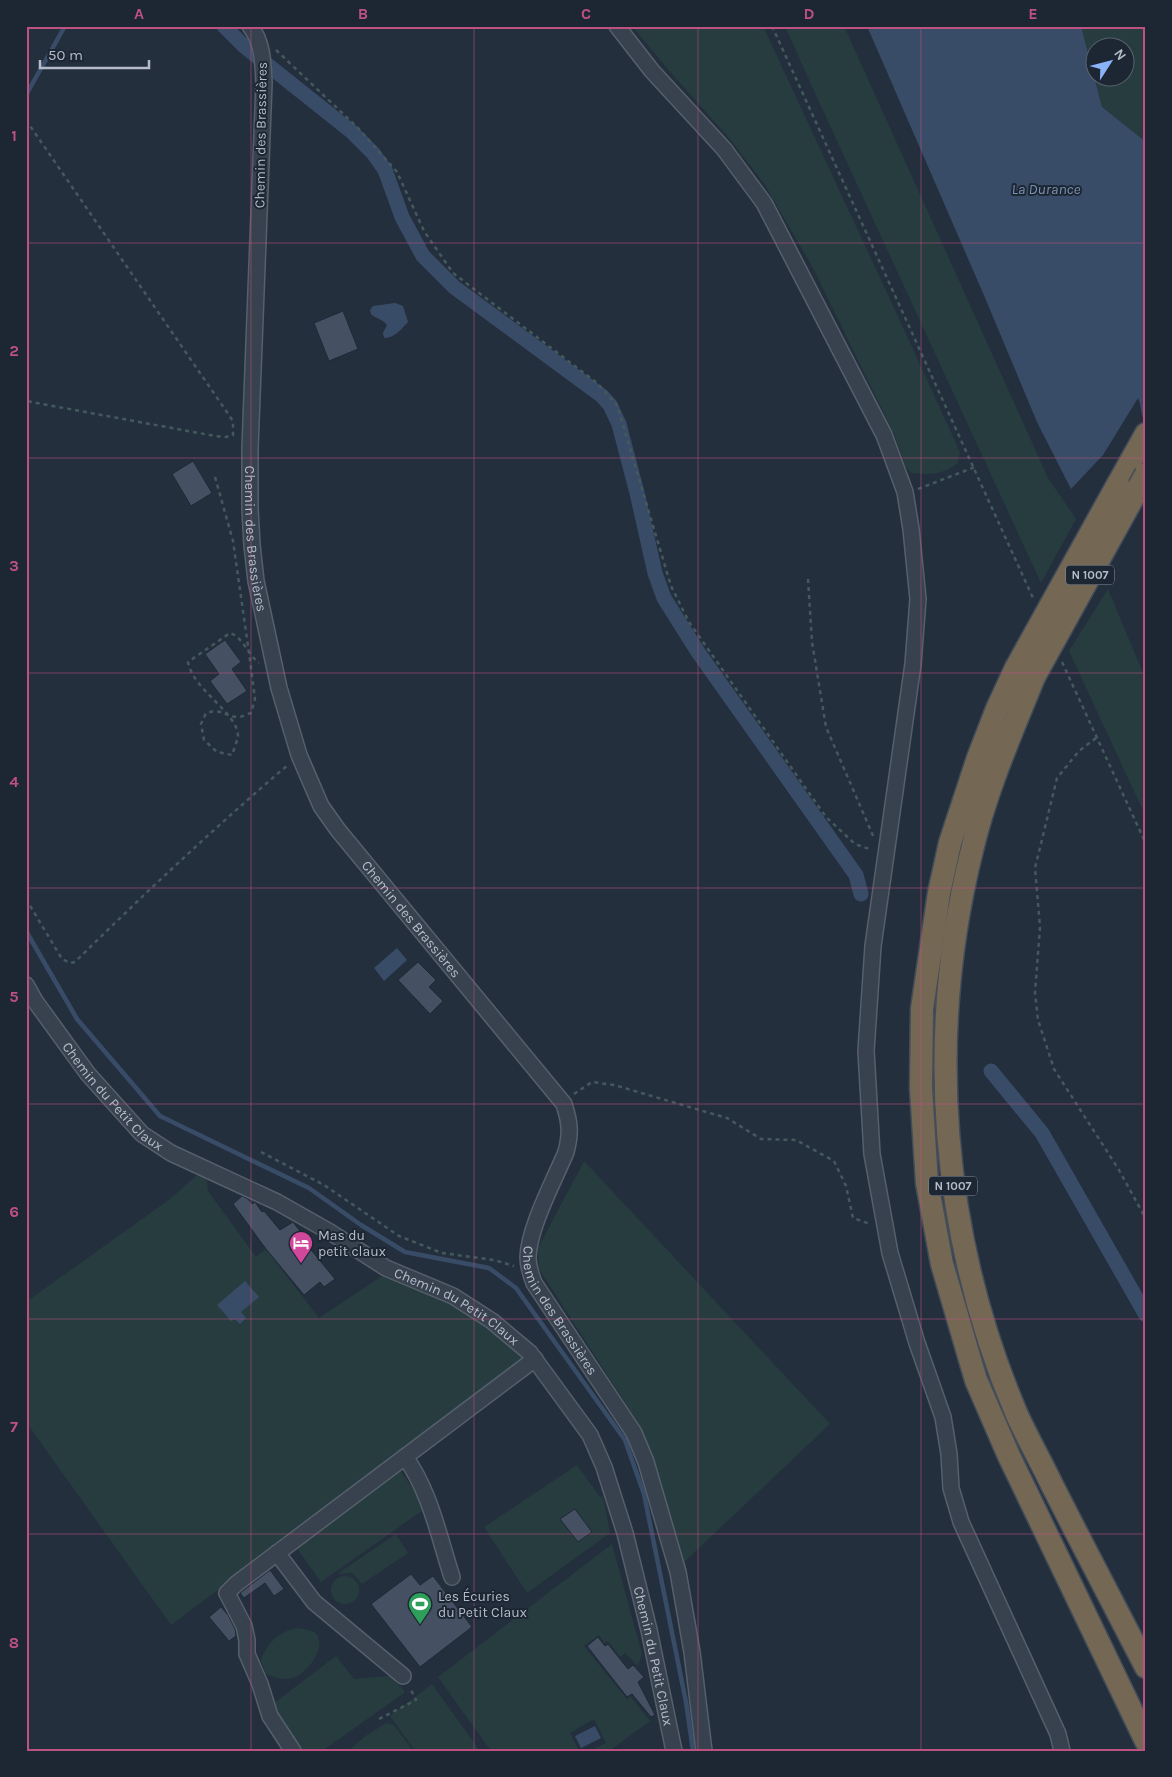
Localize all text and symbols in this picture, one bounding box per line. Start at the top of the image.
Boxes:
text: A [134,4,144,23]
text: B [358,4,368,23]
text: C [581,4,591,23]
text: D [804,4,815,23]
text: E [1028,4,1038,23]
scale bar [40,38,149,70]
north arrow [1084,38,1134,88]
text: 50 m [48,46,83,64]
text: N [1110,46,1130,64]
street label: Chemin des Brassières [251,62,271,208]
text: 1 [11,126,17,145]
water label: La Durance [1012,180,1081,198]
text: 2 [9,341,19,360]
street label: Chemin des Brassières [241,466,271,613]
text: 3 [9,556,19,575]
road number: N 1007 [1066,566,1114,584]
text: 4 [9,772,19,791]
street label: Chemin des Brassières [358,857,465,981]
text: 5 [9,987,19,1006]
street label: Chemin du Petit Claux [59,1038,167,1154]
road number: N 1007 [929,1176,977,1196]
text: 6 [9,1202,19,1221]
place label: Mas du petit claux [318,1227,386,1260]
hotel icon: Mas du petit claux [288,1230,314,1264]
street label: Chemin des Brassières [519,1245,601,1378]
street label: Chemin du Petit Claux [392,1264,523,1349]
text: 7 [10,1417,18,1436]
street label: Chemin du Petit Claux [630,1585,677,1727]
place label: Les Écuries du Petit Claux [438,1587,527,1621]
sports icon: Les Écuries du Petit Claux [407,1591,433,1625]
text: 8 [9,1633,19,1652]

